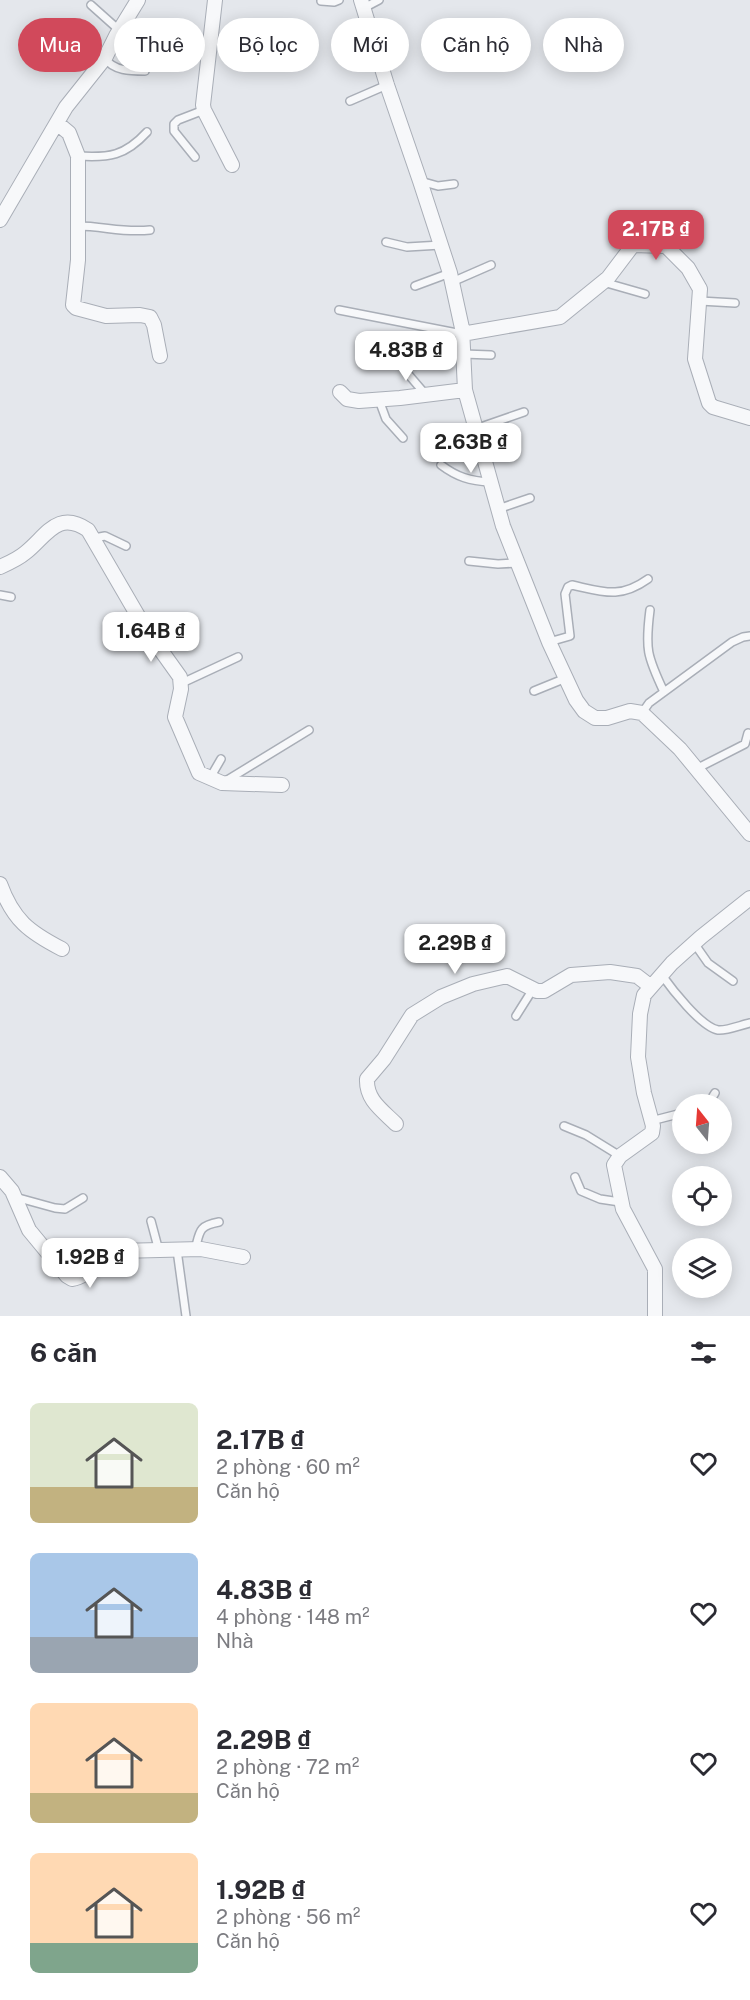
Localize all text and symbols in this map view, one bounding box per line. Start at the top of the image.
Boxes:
chip: Mua [18,18,102,72]
chip: Thuê [114,18,205,72]
chip: Bộ lọc [217,18,319,72]
chip: Mới [331,18,409,72]
chip: Căn hộ [421,18,531,72]
chip: Nhà [543,18,624,72]
pin: 2.17B ₫ [601,210,711,261]
text: 2.17B ₫ [622,217,690,241]
pin: 4.83B ₫ [351,331,461,382]
text: 4.83B ₫ [369,338,443,362]
pin: 2.63B ₫ [416,423,526,474]
text: 2.63B ₫ [434,430,508,454]
pin: 1.64B ₫ [96,612,206,663]
text: 1.64B ₫ [116,619,186,643]
pin: 2.29B ₫ [400,924,510,975]
text: 2.29B ₫ [418,931,492,955]
north arrow [672,1094,732,1154]
map controls [672,1094,732,1298]
button: locate [672,1166,732,1226]
pin: 1.92B ₫ [35,1238,145,1289]
button: layers [672,1238,732,1298]
text: 1.92B ₫ [56,1245,124,1269]
icon: filters [687,1336,720,1369]
text: 6 căn [30,1337,97,1368]
text: 2.17B ₫ [216,1424,305,1455]
icon: home [78,1427,150,1499]
icon: heart [687,1447,720,1480]
text: 2 phòng · 60 m² [216,1455,360,1479]
text: Căn hộ [216,1479,280,1503]
text: 4.83B ₫ [216,1574,312,1605]
icon: home [78,1577,150,1649]
icon: heart [687,1597,720,1630]
text: 4 phòng · 148 m² [216,1605,370,1629]
text: Nhà [216,1629,254,1653]
text: 2.29B ₫ [216,1724,311,1755]
icon: home [78,1727,150,1799]
icon: heart [687,1747,720,1780]
text: 2 phòng · 72 m² [216,1755,359,1779]
text: Căn hộ [216,1779,280,1803]
text: 1.92B ₫ [216,1874,305,1905]
icon: home [78,1877,150,1949]
icon: heart [687,1897,720,1930]
text: 2 phòng · 56 m² [216,1905,360,1929]
text: Căn hộ [216,1929,280,1953]

